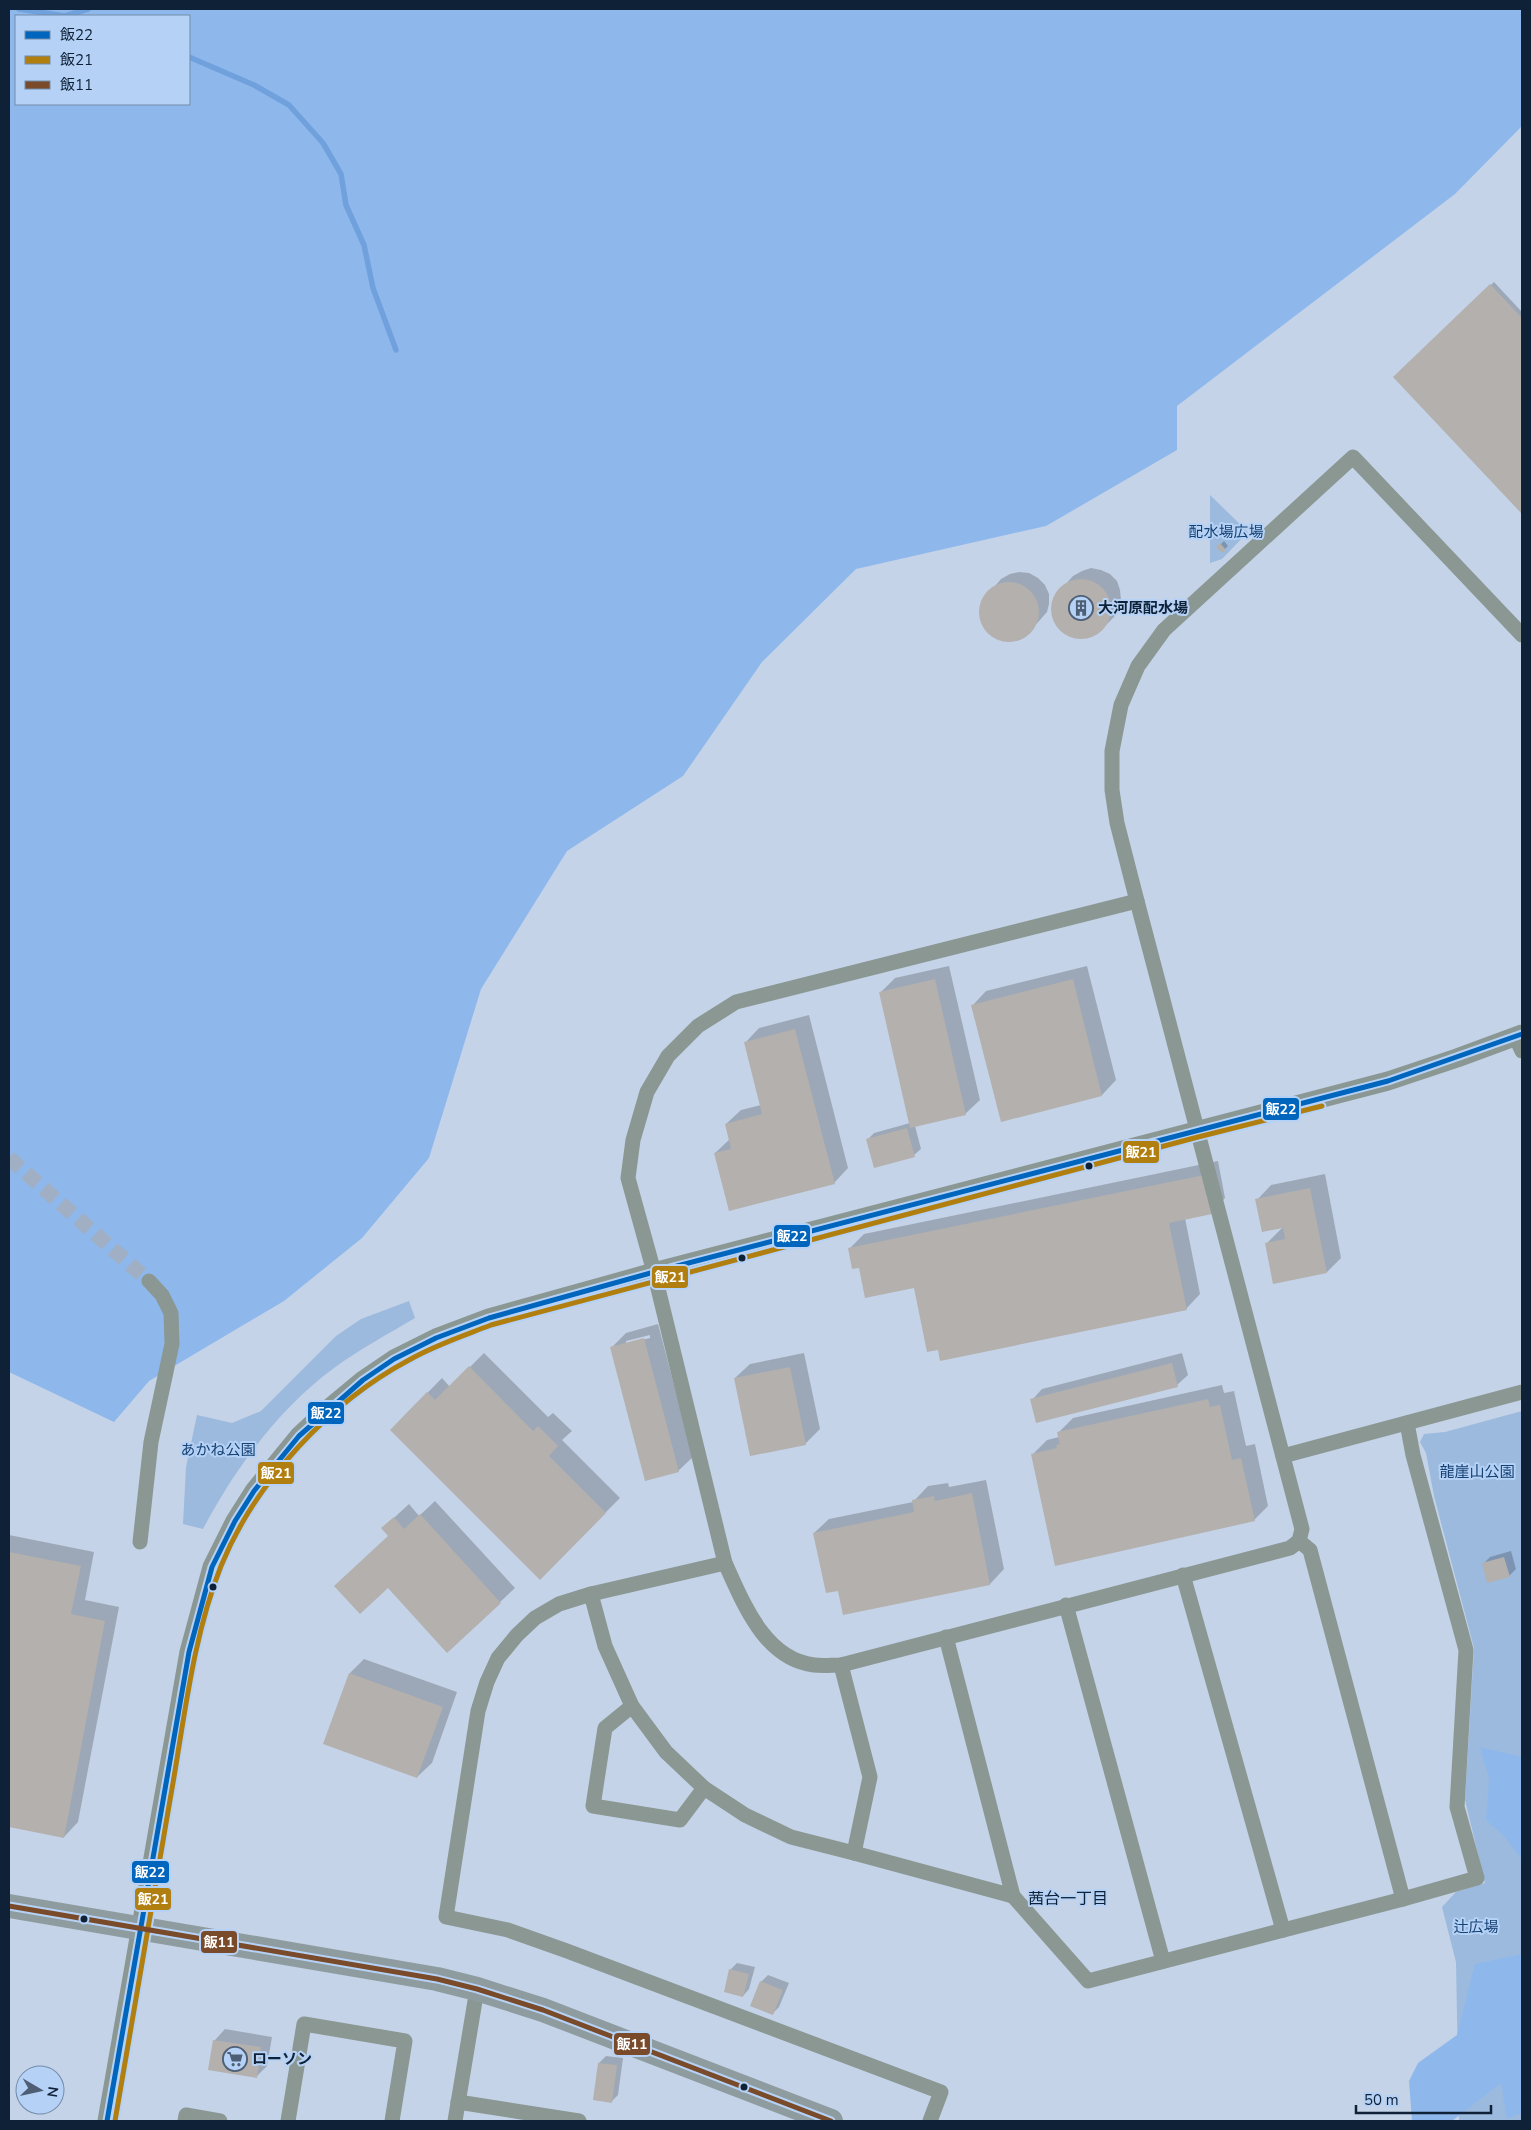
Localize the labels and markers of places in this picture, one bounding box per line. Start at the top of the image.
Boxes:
building icon: 大河原配水場 [1068,595,1094,621]
place label: 大河原配水場 [1098,598,1188,618]
unlabelled marker [1084,1161,1094,1171]
unlabelled marker [737,1253,747,1263]
unlabelled marker [208,1582,218,1592]
unlabelled marker [79,1914,89,1924]
supermarket icon: ローソン [222,2046,248,2072]
place label: ローソン [252,2049,312,2069]
unlabelled marker [739,2082,749,2092]

